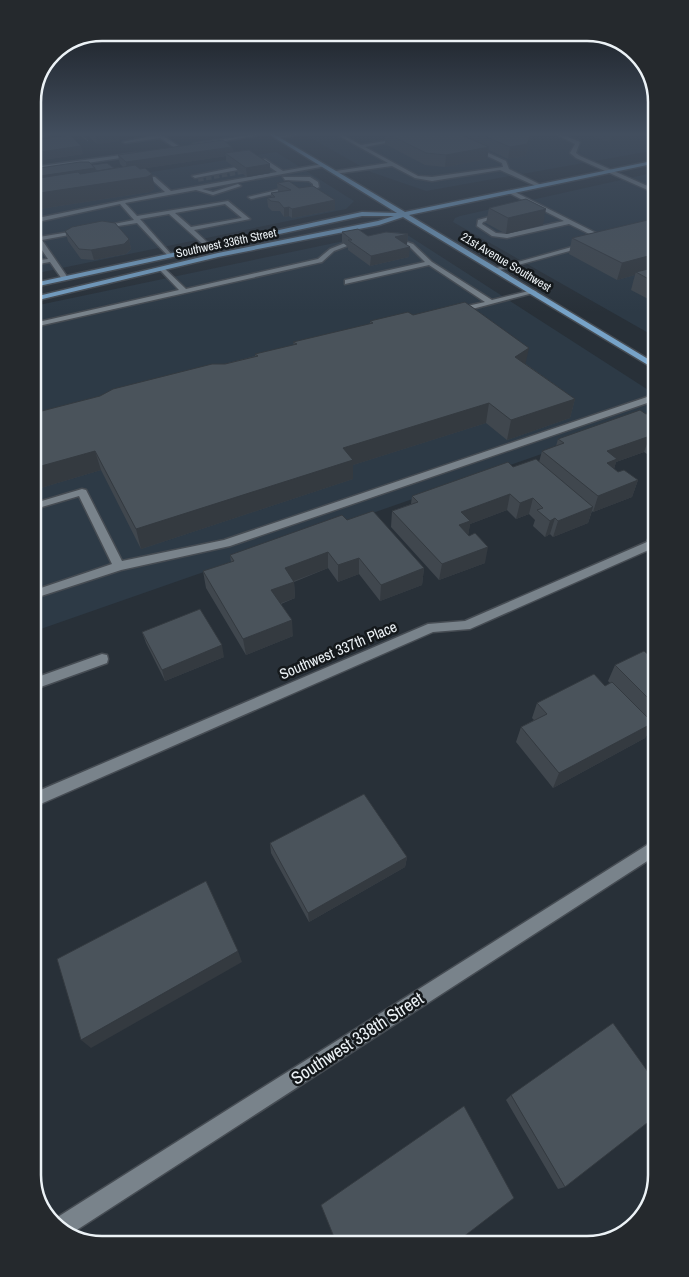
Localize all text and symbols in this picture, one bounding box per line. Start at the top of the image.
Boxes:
street label: Southwest 336th Street [174,224,278,261]
street label: 21st Avenue Southwest [458,229,554,295]
street label: Southwest 337th Place [276,616,400,684]
street label: Southwest 338th Street [286,986,428,1090]

